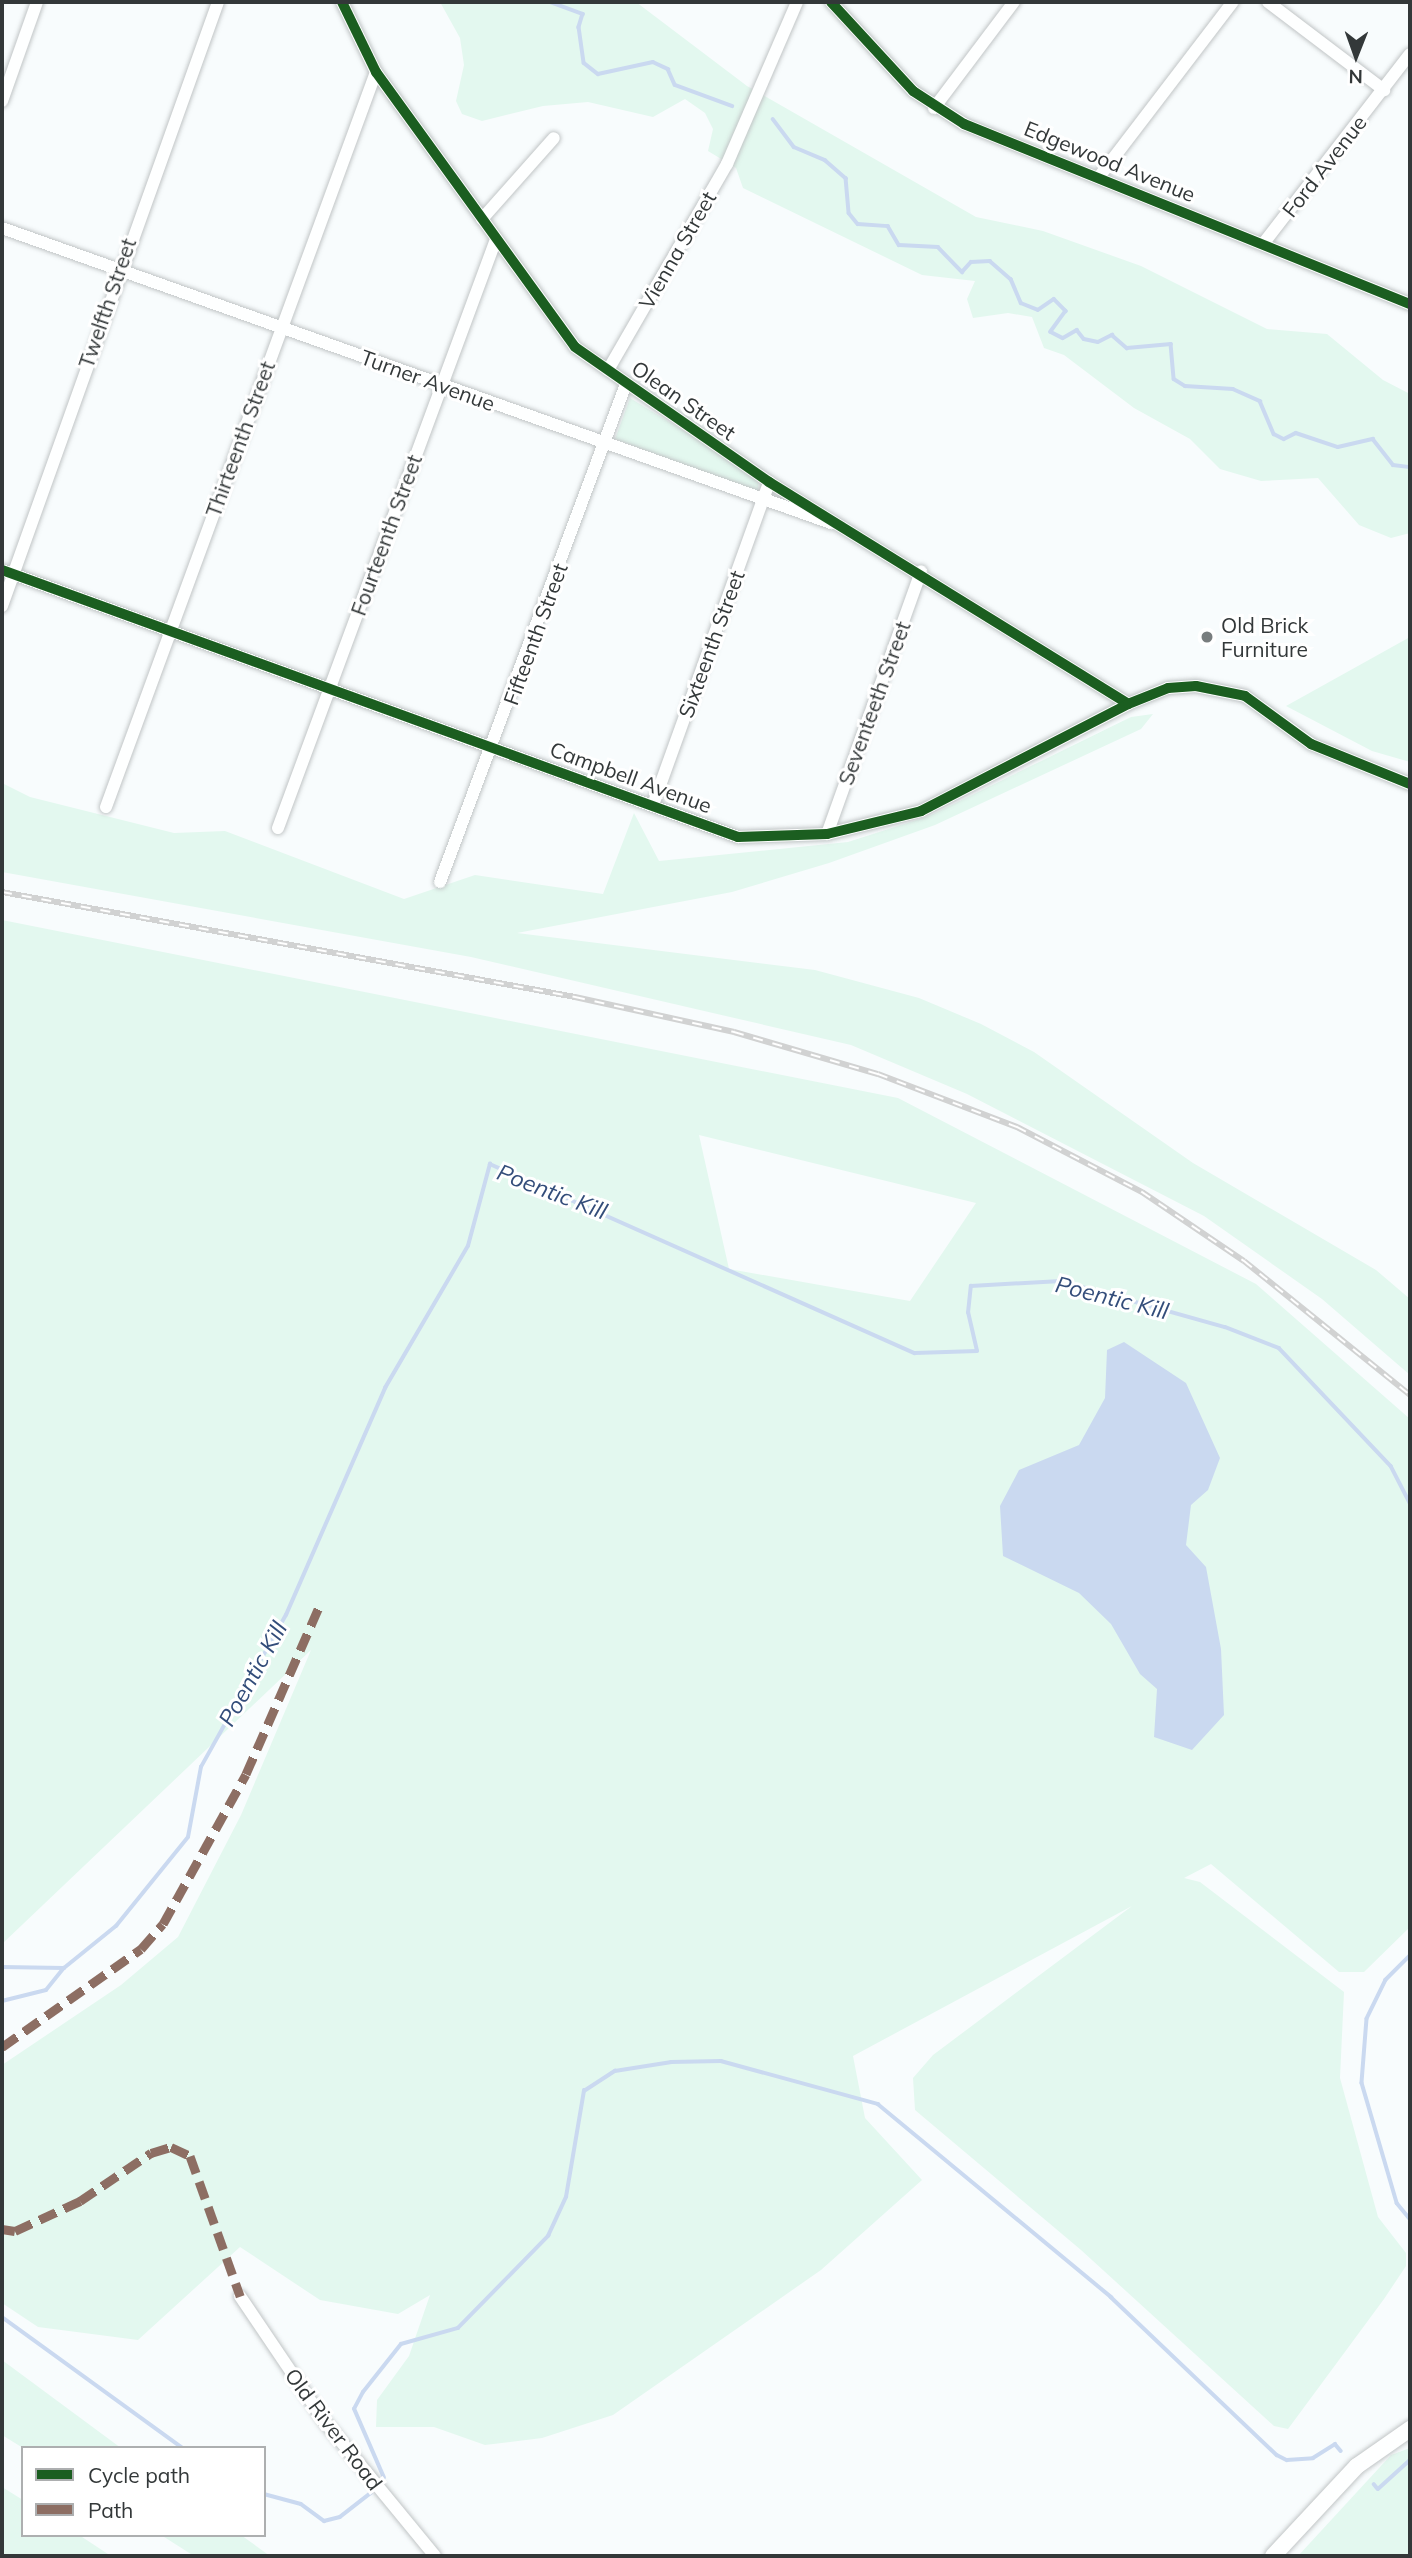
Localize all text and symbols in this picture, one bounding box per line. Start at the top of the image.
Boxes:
north arrow [1321,21,1391,91]
text: N [1348,65,1363,89]
street label: Ford Avenue [1276,110,1372,222]
street label: Edgewood Avenue [1021,115,1199,207]
street label: Vienna Street [633,187,721,313]
street label: Twelfth Street [73,235,141,371]
street label: Turner Avenue [357,344,499,416]
street label: Olean Street [627,355,741,445]
street label: Thirteenth Street [200,358,280,520]
street label: Fourteenth Street [345,451,427,619]
street label: Fifteenth Street [498,560,572,708]
street label: Sixteenth Street [673,567,749,721]
place label: Old Brick Furniture [1221,612,1308,662]
street label: Seventeeth Street [833,618,915,788]
marker: Old Brick Furniture [1199,629,1215,645]
street label: Campbell Avenue [547,736,715,818]
water label: Poentic Kill [493,1158,611,1226]
water label: Poentic Kill [1053,1271,1171,1325]
water label: Poentic Kill [213,1617,293,1731]
street label: Old River Road [280,2363,388,2495]
legend [21,2446,266,2537]
text: Cycle path [88,2462,190,2488]
text: Path [88,2497,133,2523]

